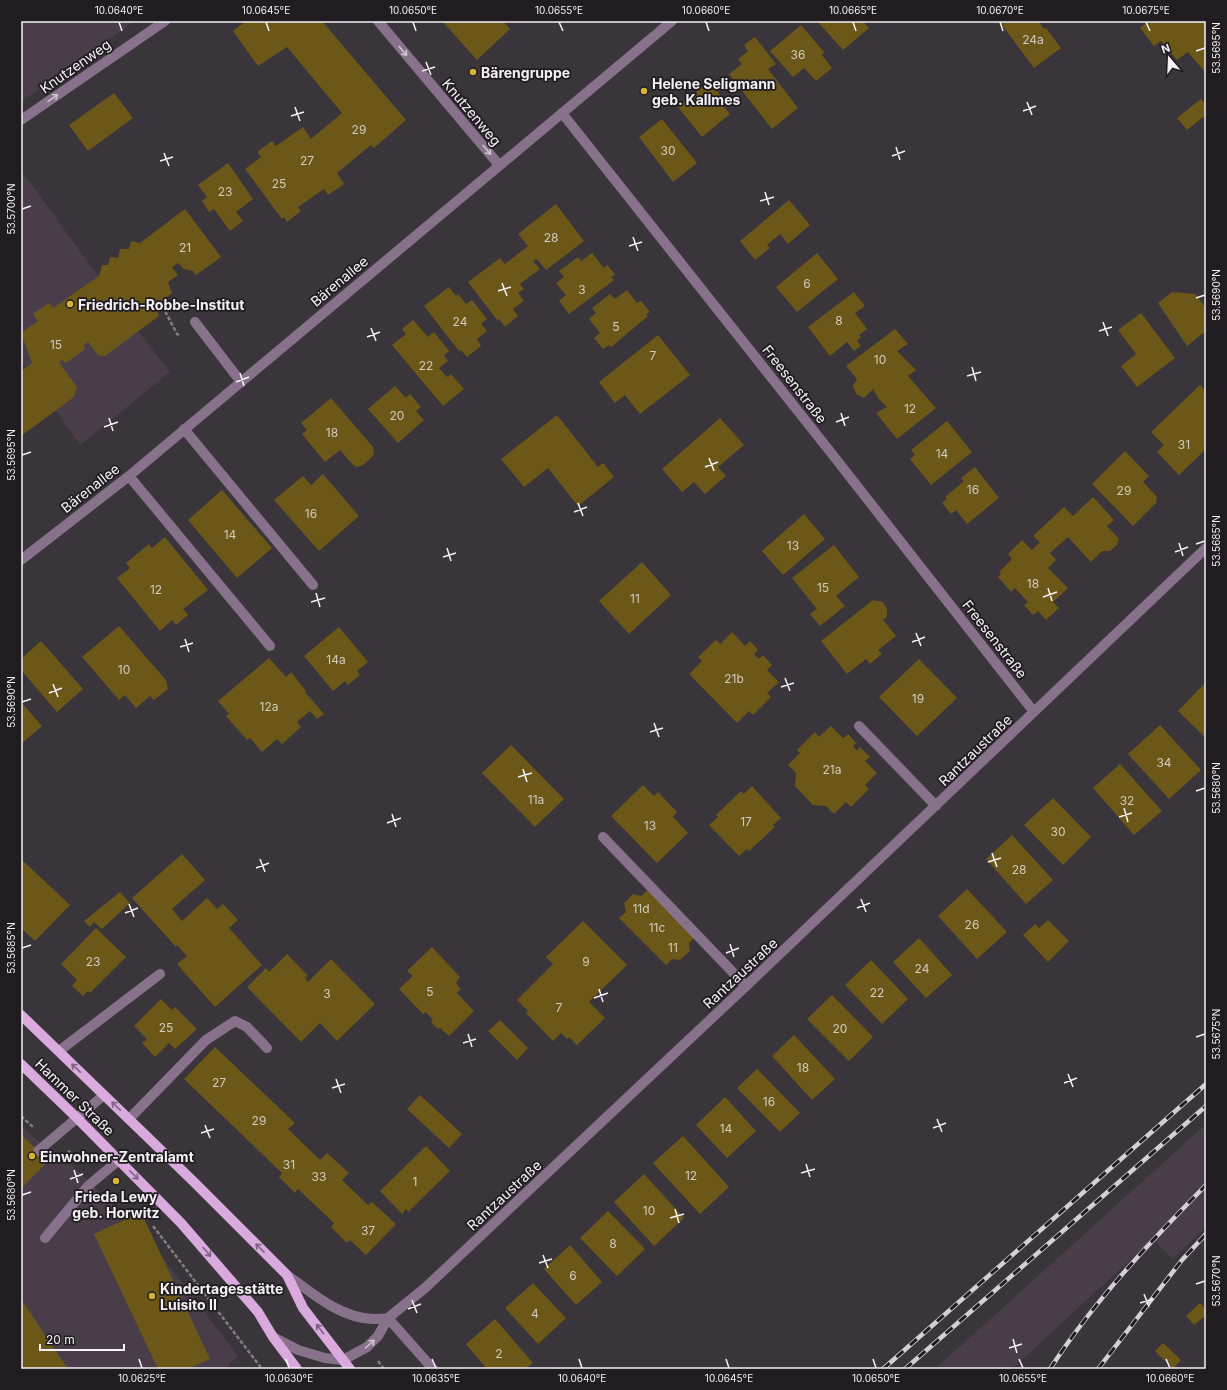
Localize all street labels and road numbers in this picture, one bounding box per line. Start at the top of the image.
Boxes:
street label: Knutzenweg [36,35,114,97]
street label: Knutzenweg [439,75,505,149]
street label: Bärenallee [307,252,371,310]
street label: Freesenstraße [759,341,831,427]
street label: Bärenallee [57,460,123,516]
street label: Freesenstraße [959,596,1031,682]
street label: Rantzaustraße [935,711,1015,789]
street label: Rantzaustraße [699,934,781,1012]
street label: Hammer Straße [32,1055,118,1139]
street label: Rantzaustraße [463,1156,545,1234]

